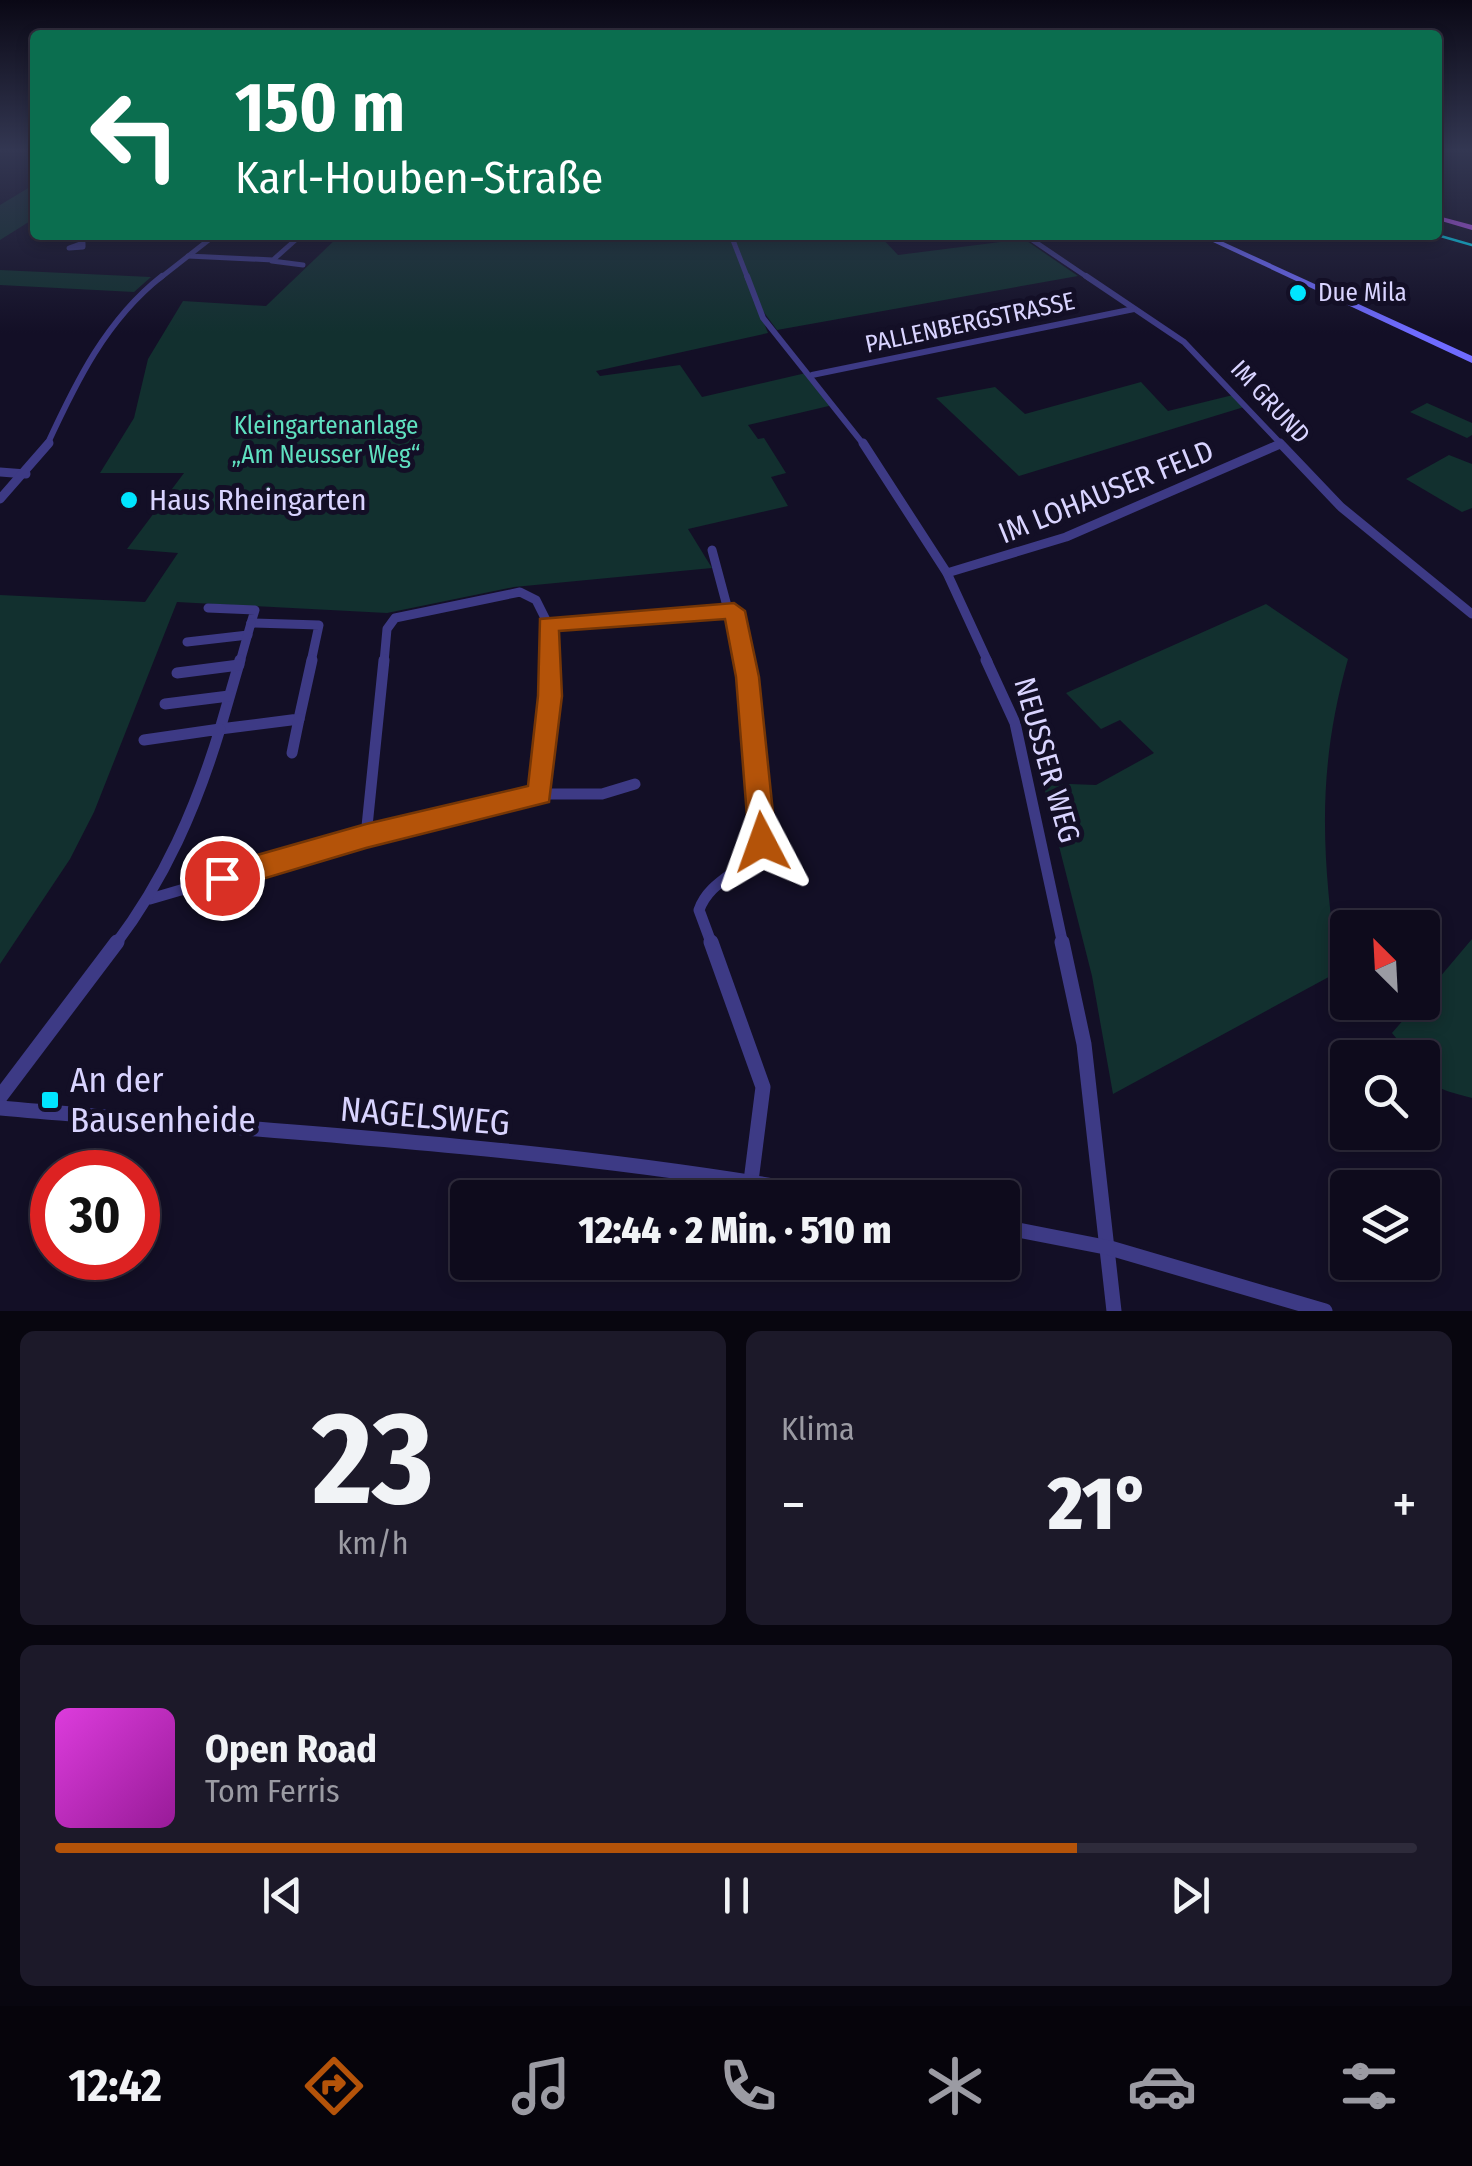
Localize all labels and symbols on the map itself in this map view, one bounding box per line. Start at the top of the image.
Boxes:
place label: Due Mila [1318,278,1407,308]
marker: Due Mila [1287,282,1309,304]
street label: PALLENBERGSTRASSE [863,286,1077,360]
street label: IM GRUND [1224,354,1316,450]
park label: Kleingartenanlage „Am Neusser Weg“ [232,411,420,470]
street label: IM LOHAUSER FELD [993,433,1219,551]
place label: Haus Rheingarten [149,482,366,518]
marker: Haus Rheingarten [118,489,140,511]
street label: NEUSSER WEG [1006,673,1088,847]
position arrow [710,790,814,894]
pin [180,836,265,921]
north arrow [1330,910,1440,1020]
place label: An der Bausenheide [70,1059,256,1141]
street label: NAGELSWEG [338,1088,512,1144]
marker: An der Bausenheide [39,1089,61,1111]
speed limit sign: 30 [30,1150,160,1280]

